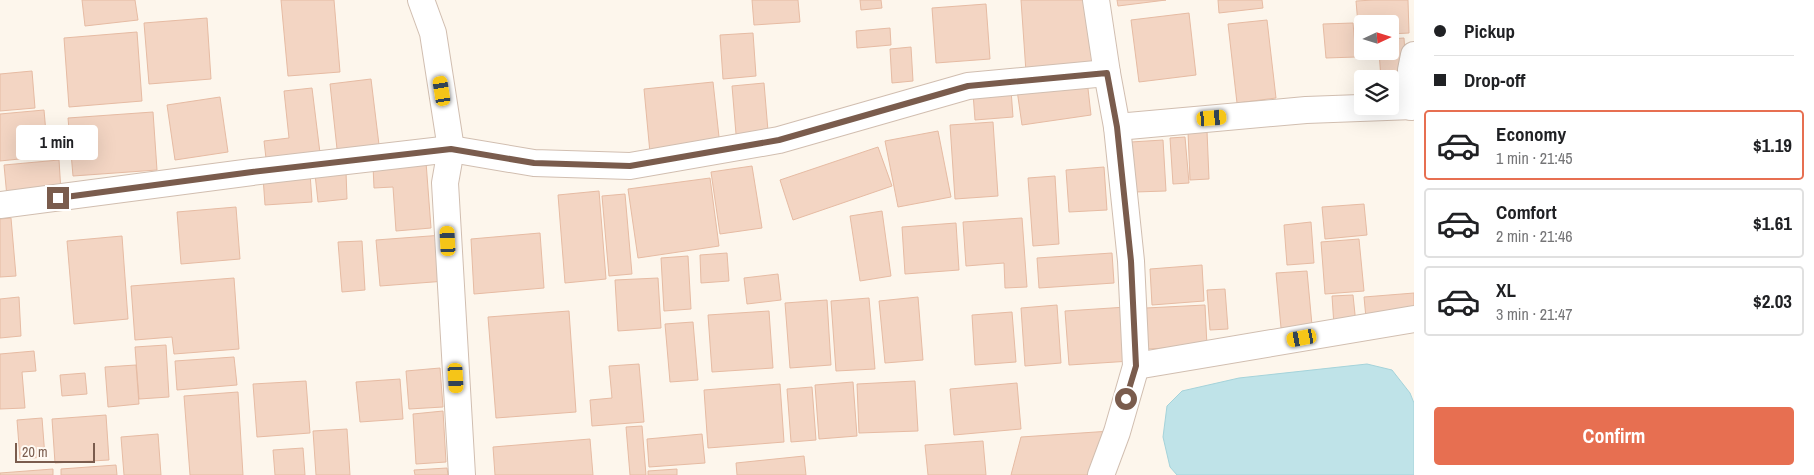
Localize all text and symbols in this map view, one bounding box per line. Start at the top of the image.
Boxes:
north arrow [1354,15,1399,60]
map controls [1354,15,1399,115]
text: Pickup [1464,18,1515,44]
text: Drop-off [1464,67,1525,93]
button: layers [1354,70,1399,115]
car [432,75,451,107]
car [1196,109,1227,127]
text: Economy [1496,121,1566,147]
icon: car [1436,123,1481,168]
callout: 1 min [17,126,99,160]
text: 1 min [40,131,74,153]
text: $1.19 [1753,132,1792,158]
text: 1 min · 21:45 [1496,147,1573,169]
route end [47,187,69,209]
text: Comfort [1496,199,1557,225]
icon: car [1436,201,1481,246]
text: $1.61 [1753,210,1792,236]
text: 2 min · 21:46 [1496,225,1573,247]
car [439,226,456,256]
text: XL [1496,277,1516,303]
icon: car [1436,279,1481,324]
text: $2.03 [1753,288,1792,314]
text: 3 min · 21:47 [1496,303,1573,325]
car [1285,328,1318,348]
car [447,363,464,393]
route start [1115,388,1137,410]
button: Confirm [1434,407,1794,465]
scale bar [15,440,95,463]
text: 20 m [22,443,48,461]

